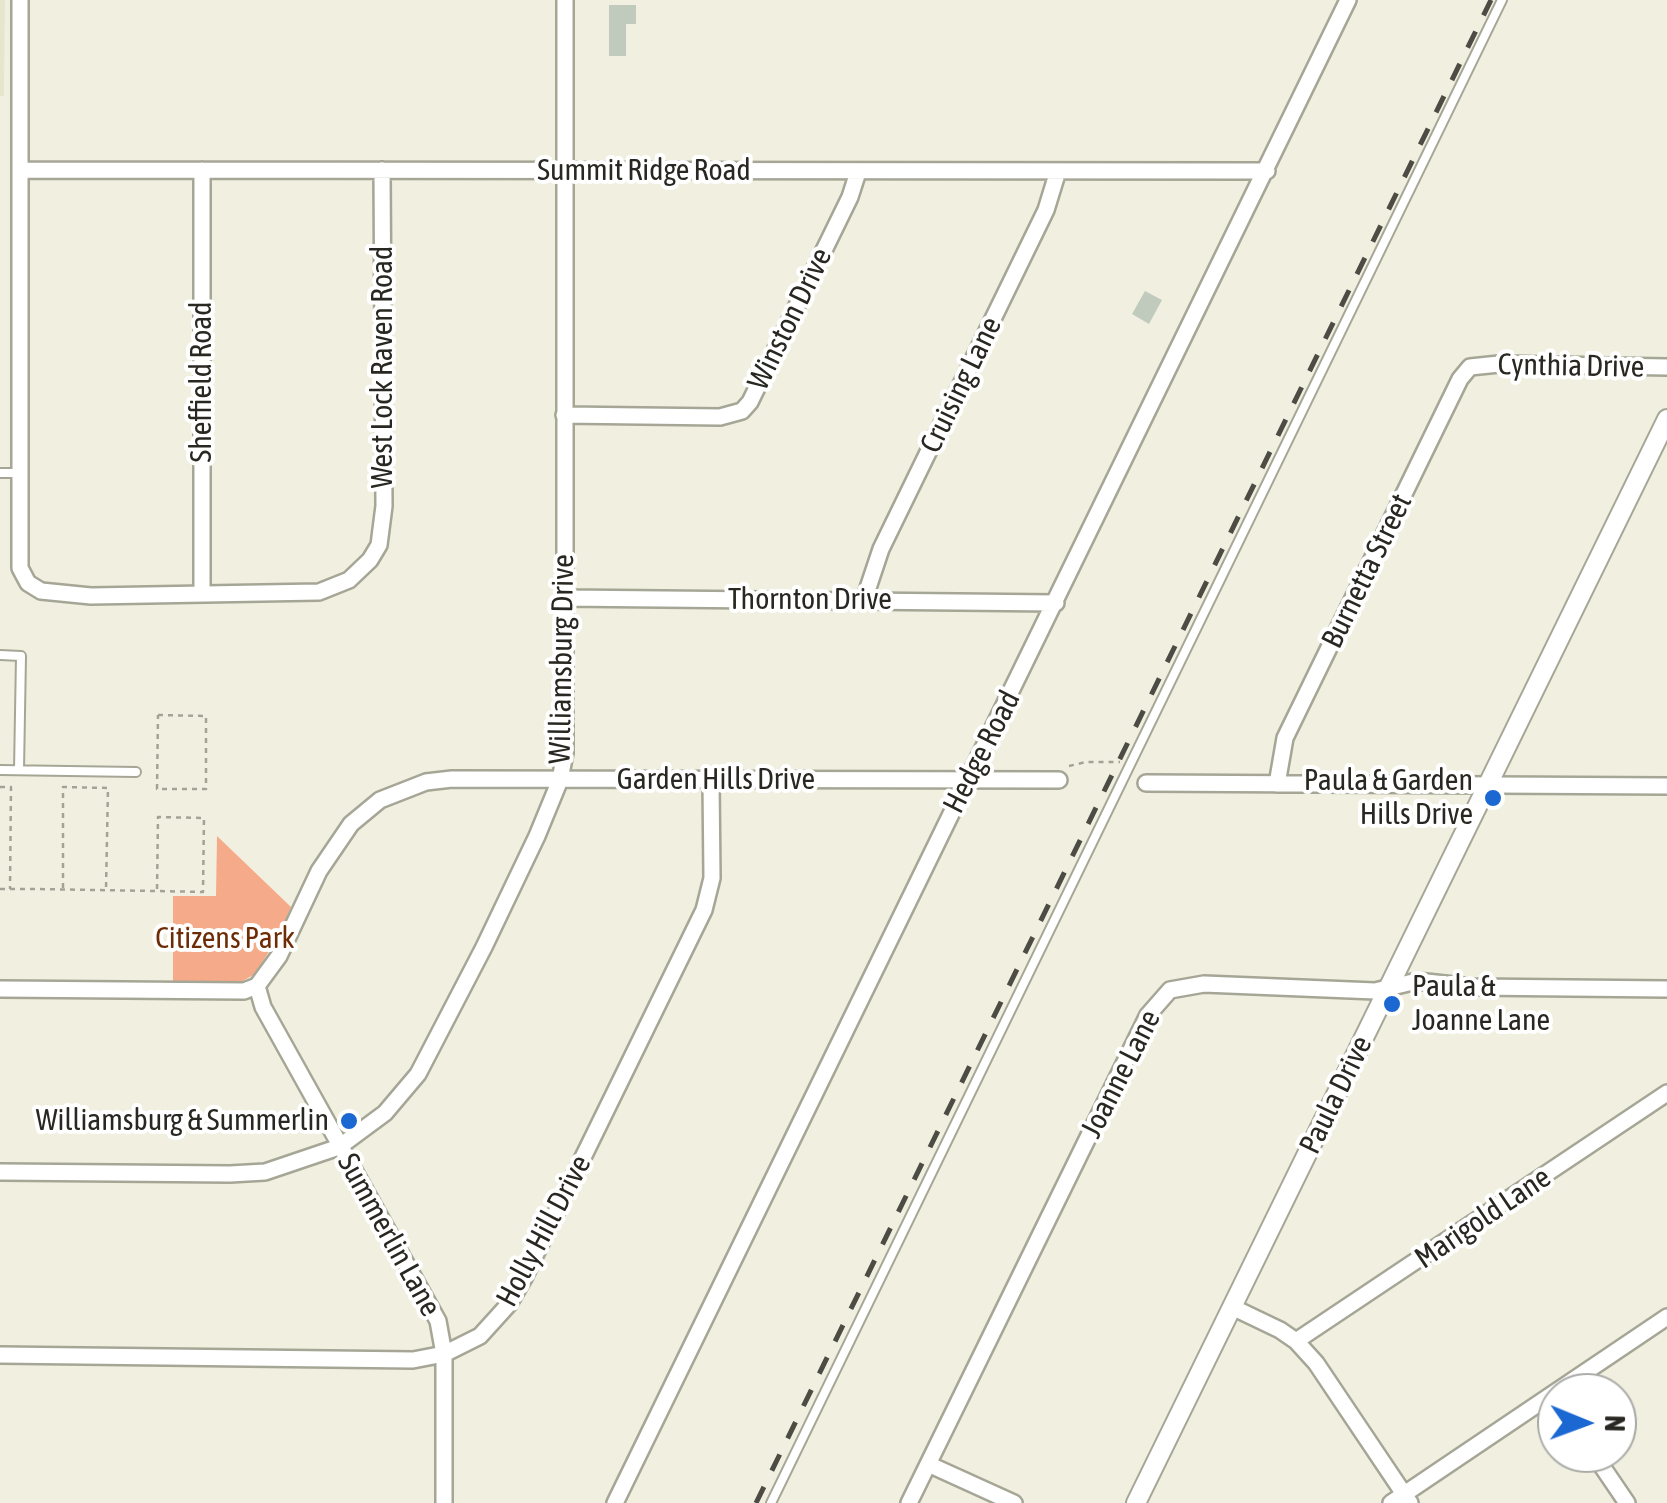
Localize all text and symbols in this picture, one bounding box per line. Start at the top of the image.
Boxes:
street label: Summit Ridge Road [537,153,751,189]
street label: Winston Drive [740,242,840,396]
street label: West Lock Raven Road [365,246,401,488]
street label: Sheffield Road [184,302,220,462]
street label: Cruising Lane [913,311,1009,459]
street label: Cynthia Drive [1497,347,1645,385]
street label: Burnetta Street [1314,488,1420,654]
street label: Williamsburg Drive [542,554,582,764]
street label: Thornton Drive [728,582,892,618]
street label: Hedge Road [936,685,1028,819]
street label: Garden Hills Drive [617,762,815,798]
place label: Paula & Garden Hills Drive [1304,763,1473,834]
marker: Paula & Garden Hills Drive [1482,787,1504,809]
park label: Citizens Park [155,921,295,957]
place label: Paula & Joanne Lane [1412,969,1550,1040]
marker: Paula & Joanne Lane [1381,993,1403,1015]
street label: Joanne Lane [1074,1004,1168,1144]
street label: Paula Drive [1292,1030,1380,1160]
place label: Williamsburg & Summerlin [36,1103,329,1139]
marker: Williamsburg & Summerlin [338,1110,360,1132]
street label: Summerlin Lane [330,1148,448,1322]
street label: Holly Hill Drive [489,1149,599,1313]
street label: Marigold Lane [1408,1159,1558,1277]
north arrow [1537,1373,1637,1473]
text: N [1599,1415,1631,1432]

